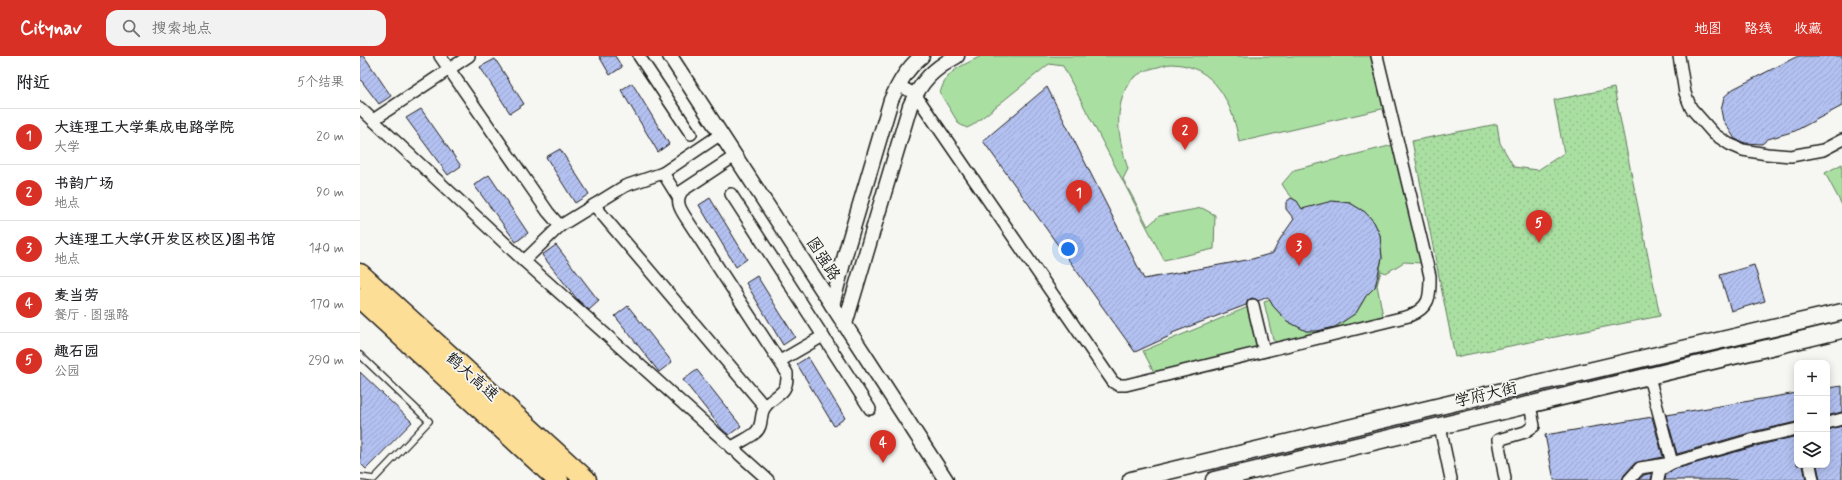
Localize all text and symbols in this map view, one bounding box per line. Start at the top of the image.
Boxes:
search box [106,10,386,46]
text: Citynav [20,16,82,41]
icon: search [120,17,142,39]
text: 搜索地点 [152,19,212,39]
text: 地图 [1694,20,1722,38]
text: 路线 [1744,20,1772,38]
text: 收藏 [1794,20,1822,38]
text: 附近 [16,72,50,94]
text: 5个结果 [297,74,344,91]
pin: 2 [1172,117,1198,150]
text: 大连理工大学集成电路学院 [54,118,234,138]
text: 1 [26,128,32,145]
text: 20 m [316,128,344,145]
text: 大学 [54,139,80,156]
text: 书韵广场 [54,174,114,194]
pin: 1 [1066,180,1092,213]
text: 2 [26,184,32,201]
text: 90 m [316,184,344,201]
text: 地点 [54,195,80,212]
pin: 5 [1526,210,1552,243]
text: 大连理工大学(开发区校区)图书馆 [54,230,276,250]
street label: 图强路 [801,233,845,285]
pin: 3 [1286,233,1312,266]
your location [1058,239,1078,259]
text: 3 [26,240,32,257]
text: 140 m [309,240,344,257]
text: 地点 [54,251,80,268]
text: 麦当劳 [54,286,99,306]
text: 4 [25,296,33,313]
text: 170 m [310,296,344,313]
text: 餐厅 · 图强路 [54,307,129,324]
text: 趣石园 [54,342,99,362]
street label: 鹤大高速 [441,348,503,406]
text: 5 [25,352,33,369]
text: 290 m [308,352,344,369]
map controls [1794,360,1830,468]
button: + [1794,360,1830,396]
text: 公园 [54,363,80,380]
street label: 学府大街 [1452,378,1520,412]
button: − [1794,396,1830,432]
pin: 4 [870,430,896,463]
button: layers [1794,432,1830,468]

